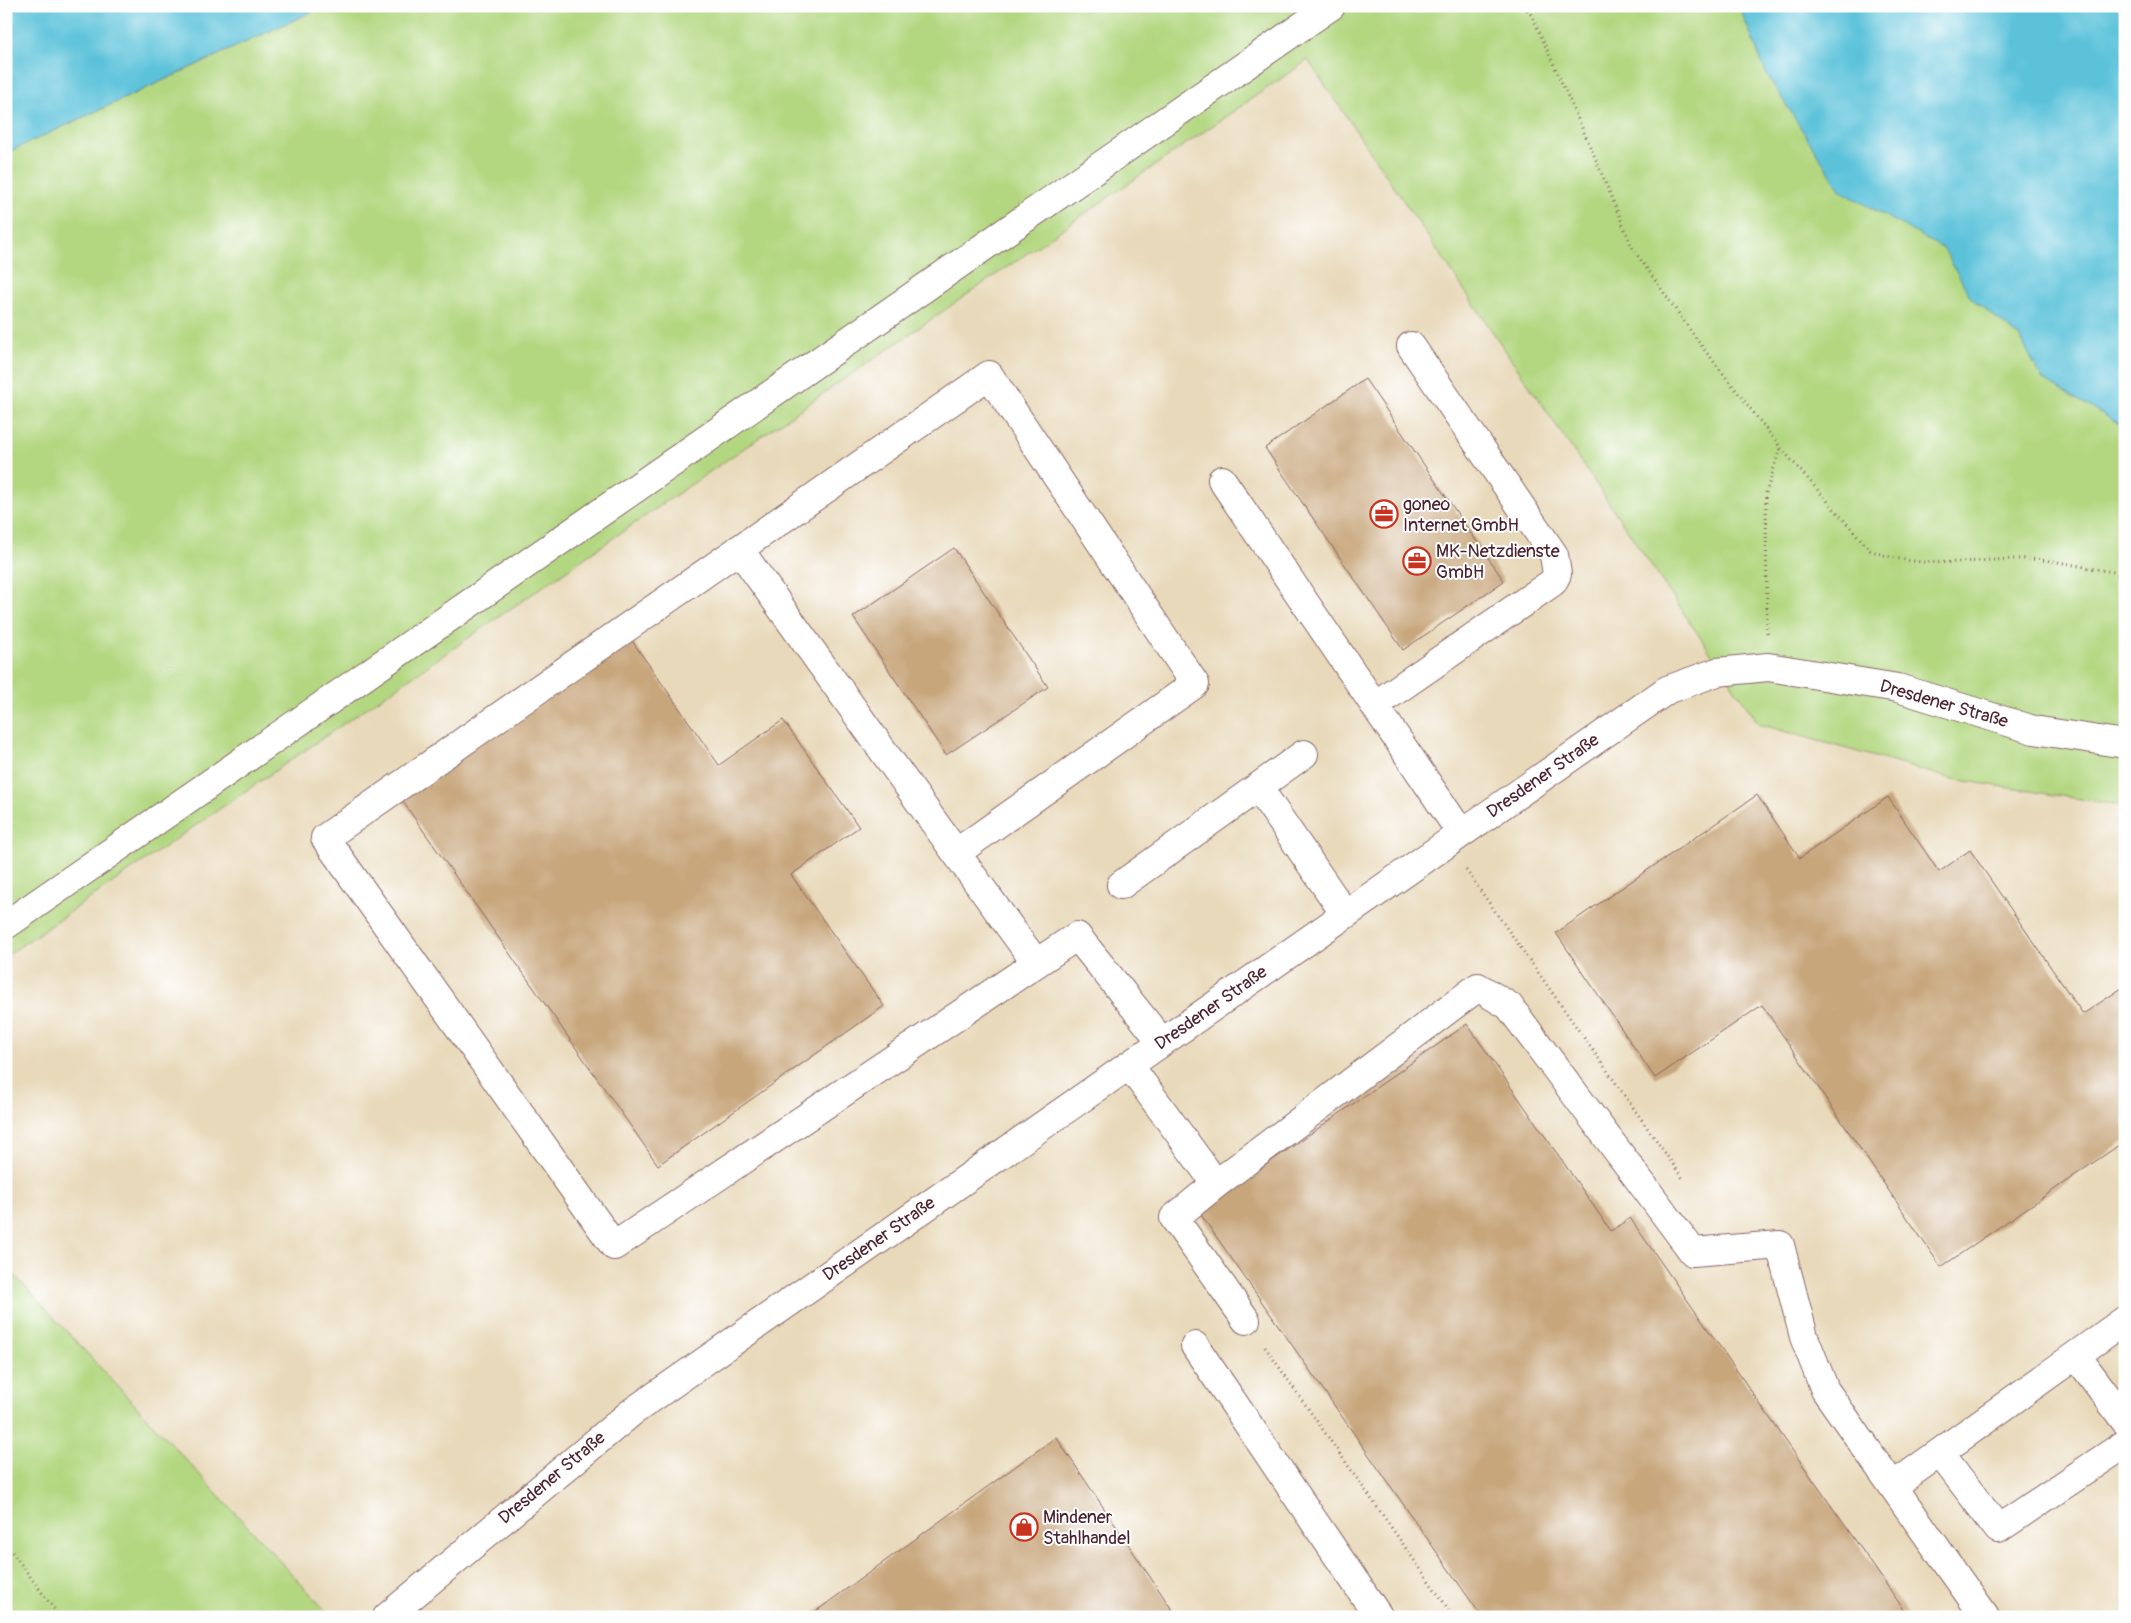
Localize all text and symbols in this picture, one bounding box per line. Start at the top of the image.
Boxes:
place label: goneo Internet GmbH [1403,493,1519,537]
office icon: goneo Internet GmbH [1369,499,1399,529]
place label: MK-Netzdienste GmbH [1436,540,1560,584]
office icon: MK-Netzdienste GmbH [1402,546,1432,576]
street label: Dresdener Straße [1877,675,2011,733]
street label: Dresdener Straße [1482,729,1604,823]
street label: Dresdener Straße [1150,961,1272,1055]
street label: Dresdener Straße [818,1192,940,1286]
street label: Dresdener Straße [494,1427,610,1529]
place label: Mindener Stahlhandel [1043,1506,1130,1550]
shop icon: Mindener Stahlhandel [1009,1512,1039,1542]

